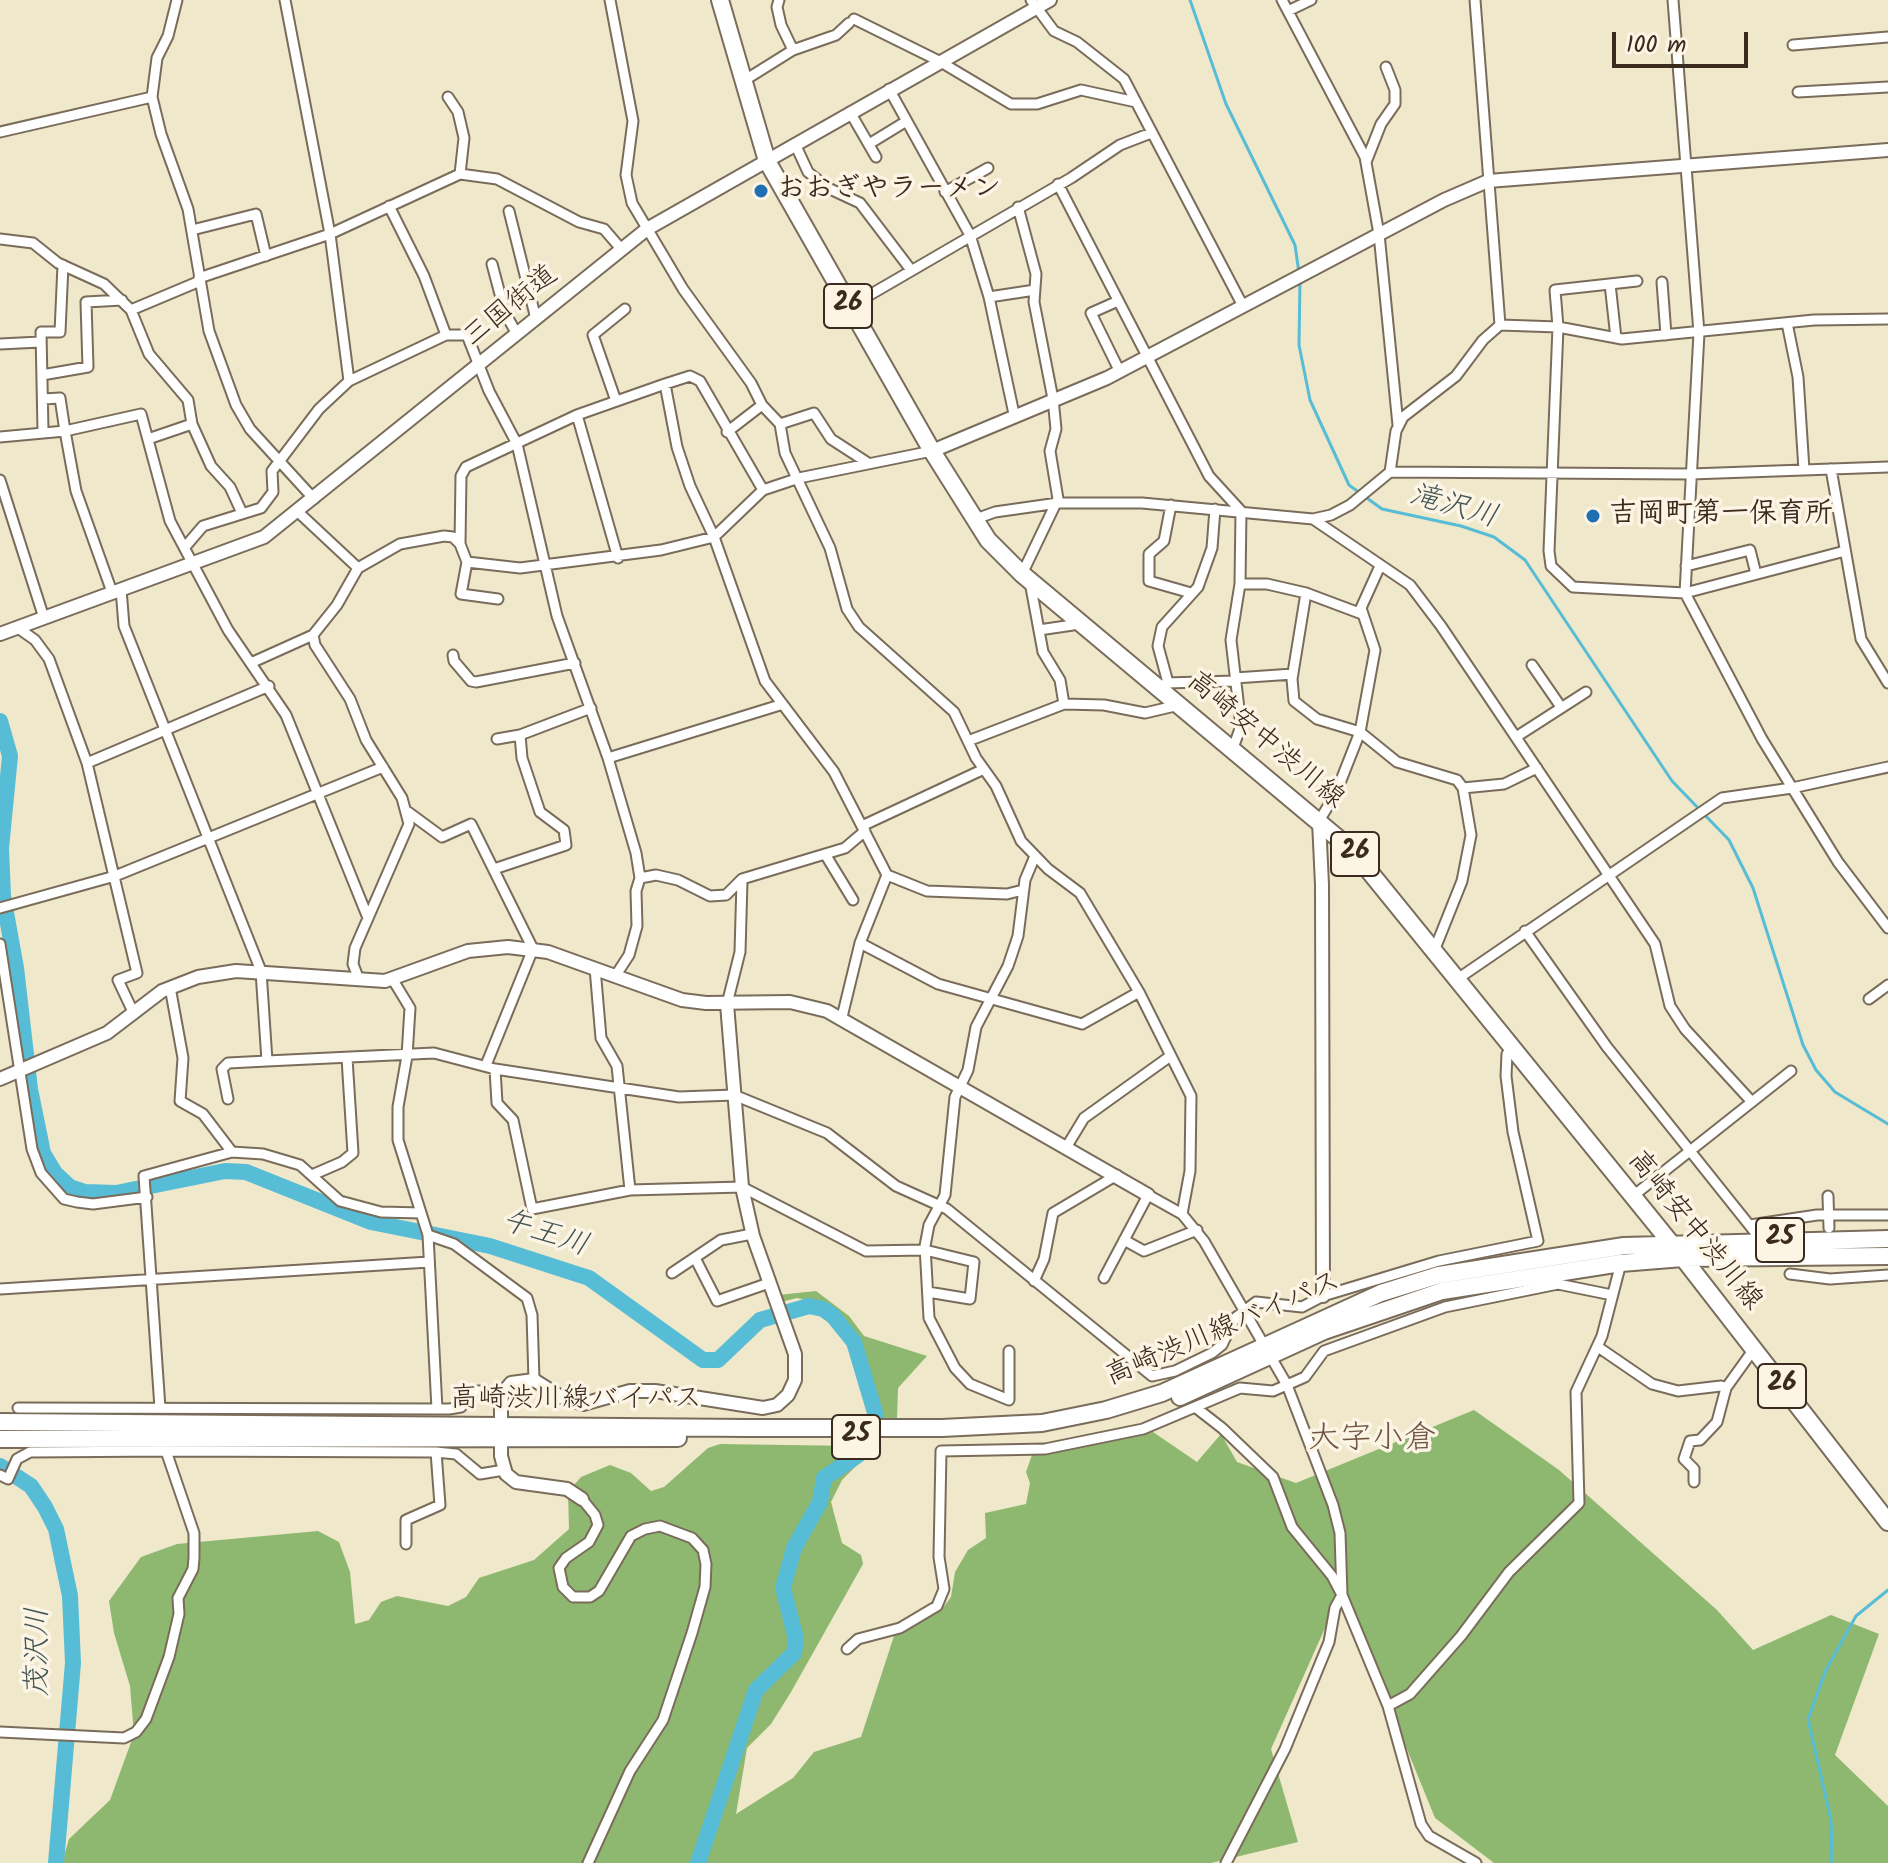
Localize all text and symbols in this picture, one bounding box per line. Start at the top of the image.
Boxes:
scale bar [1616,16,1752,66]
text: 100 m [1626,26,1686,65]
place label: おおぎやラーメン [777,174,1001,208]
marker: おおぎやラーメン [752,182,770,200]
street label: 三国街道 [458,260,566,356]
road number: 26 [824,284,872,328]
water label: 滝沢川 [1405,479,1501,539]
place label: 吉岡町第一保育所 [1609,499,1833,533]
marker: 吉岡町第一保育所 [1584,507,1602,525]
street label: 高崎安中渋川線 [1178,666,1350,818]
road number: 26 [1331,832,1379,876]
street label: 高崎安中渋川線 [1618,1145,1768,1319]
water label: 午王川 [496,1205,592,1267]
road number: 25 [1756,1218,1804,1262]
street label: 高崎渋川線バイパス [1101,1266,1347,1396]
road number: 26 [1758,1364,1806,1408]
street label: 高崎渋川線バイパス [450,1384,702,1418]
road number: 25 [832,1415,880,1459]
district label: 大字小倉 [1308,1423,1436,1461]
water label: 茂沢川 [23,1607,59,1697]

